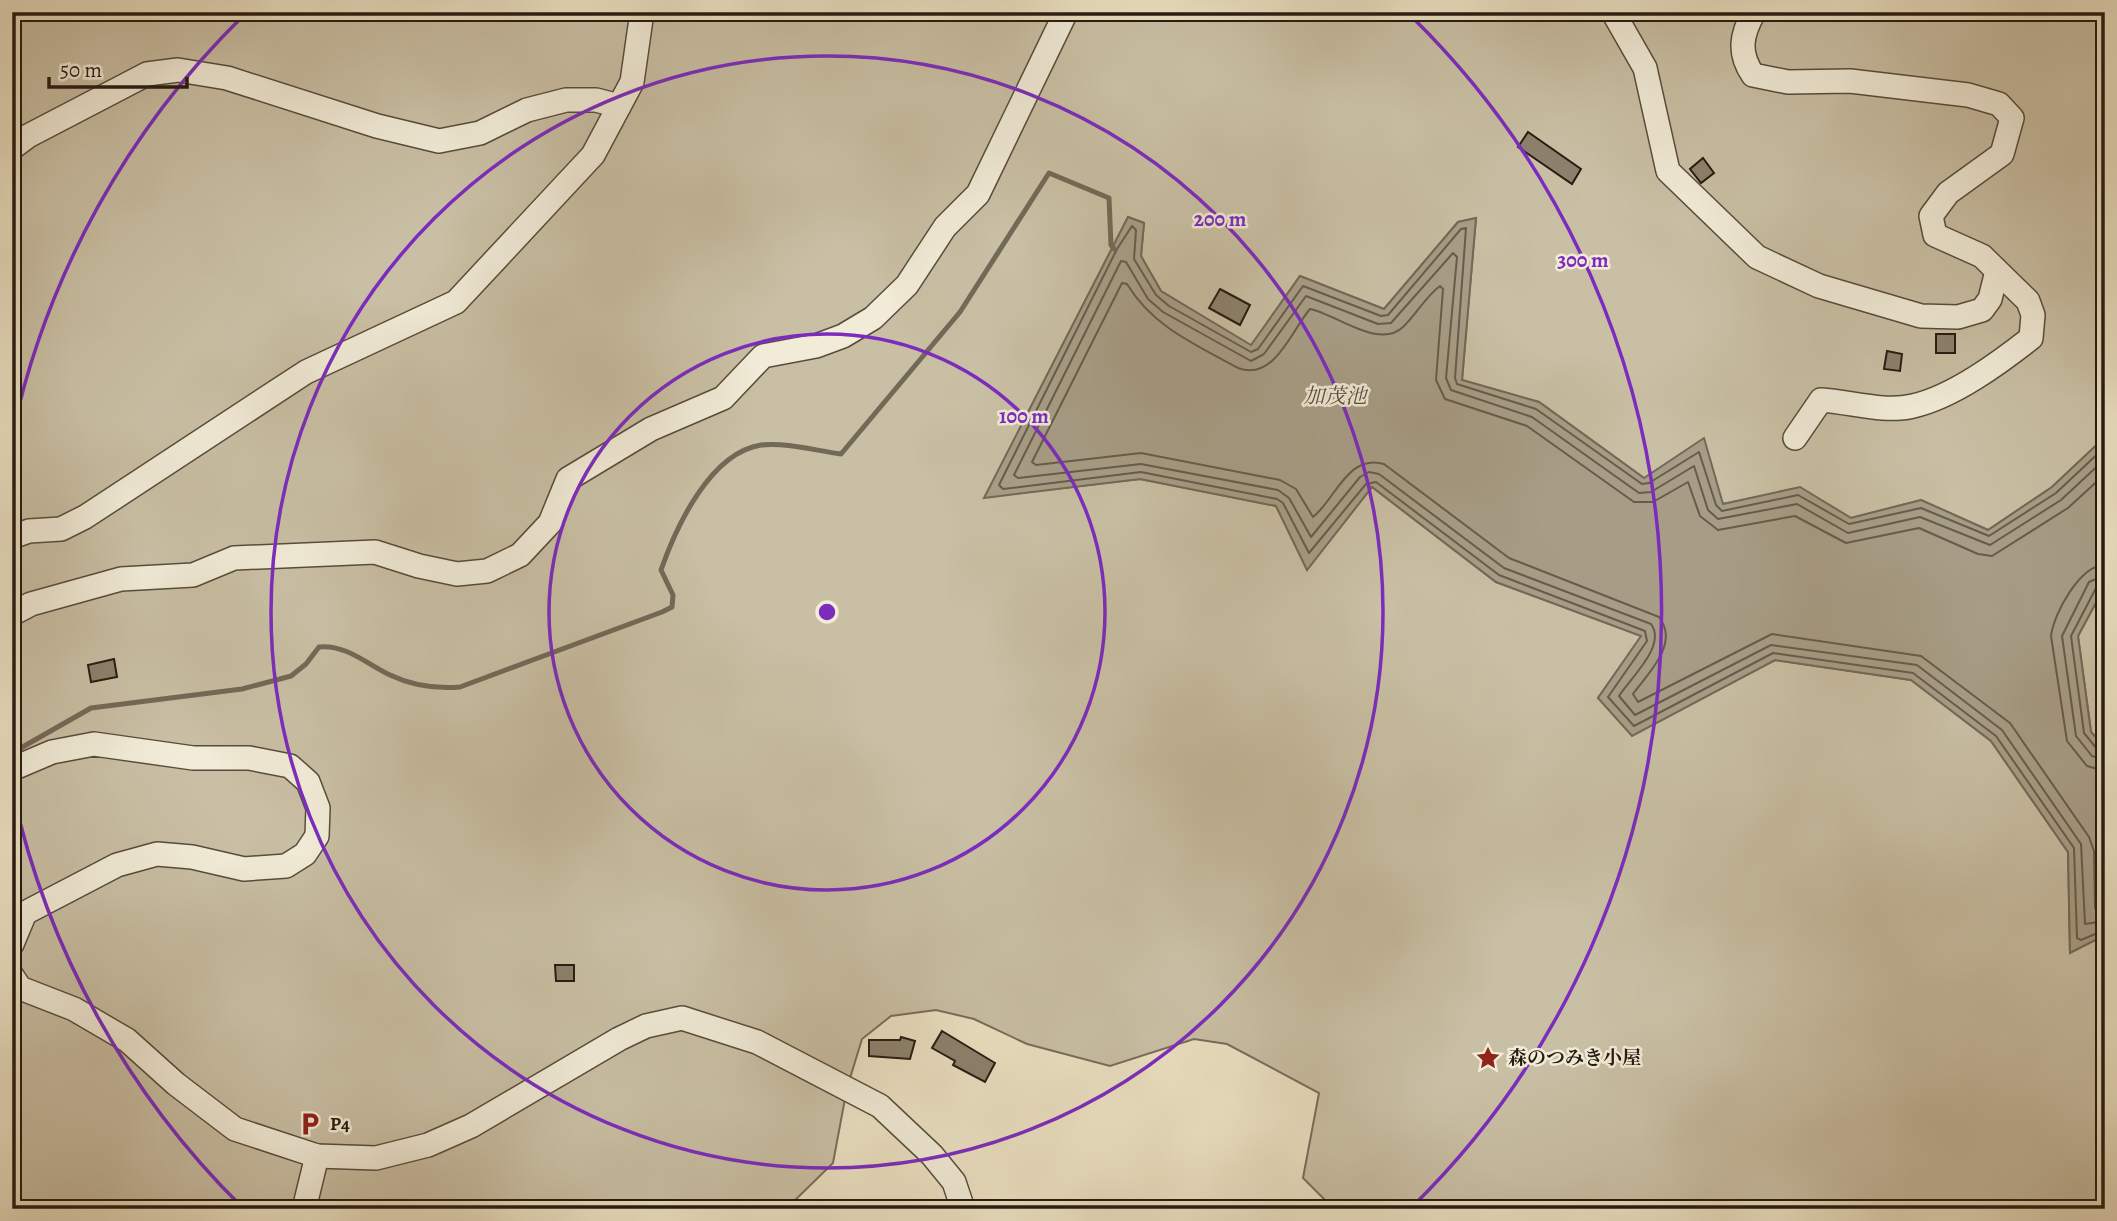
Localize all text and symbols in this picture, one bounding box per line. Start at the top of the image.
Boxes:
scale bar [49,46,187,90]
text: 50 m [60,56,102,84]
text: 200 m [1194,205,1247,233]
text: 300 m [1557,246,1609,274]
water label: 加茂池 [1304,382,1368,410]
text: 100 m [999,402,1049,430]
centre of rings [815,600,839,624]
place icon: 森のつみき小屋 [1474,1044,1502,1072]
place label: 森のつみき小屋 [1508,1045,1641,1071]
parking icon: P4 [296,1110,324,1138]
place label: P4 [330,1111,350,1137]

